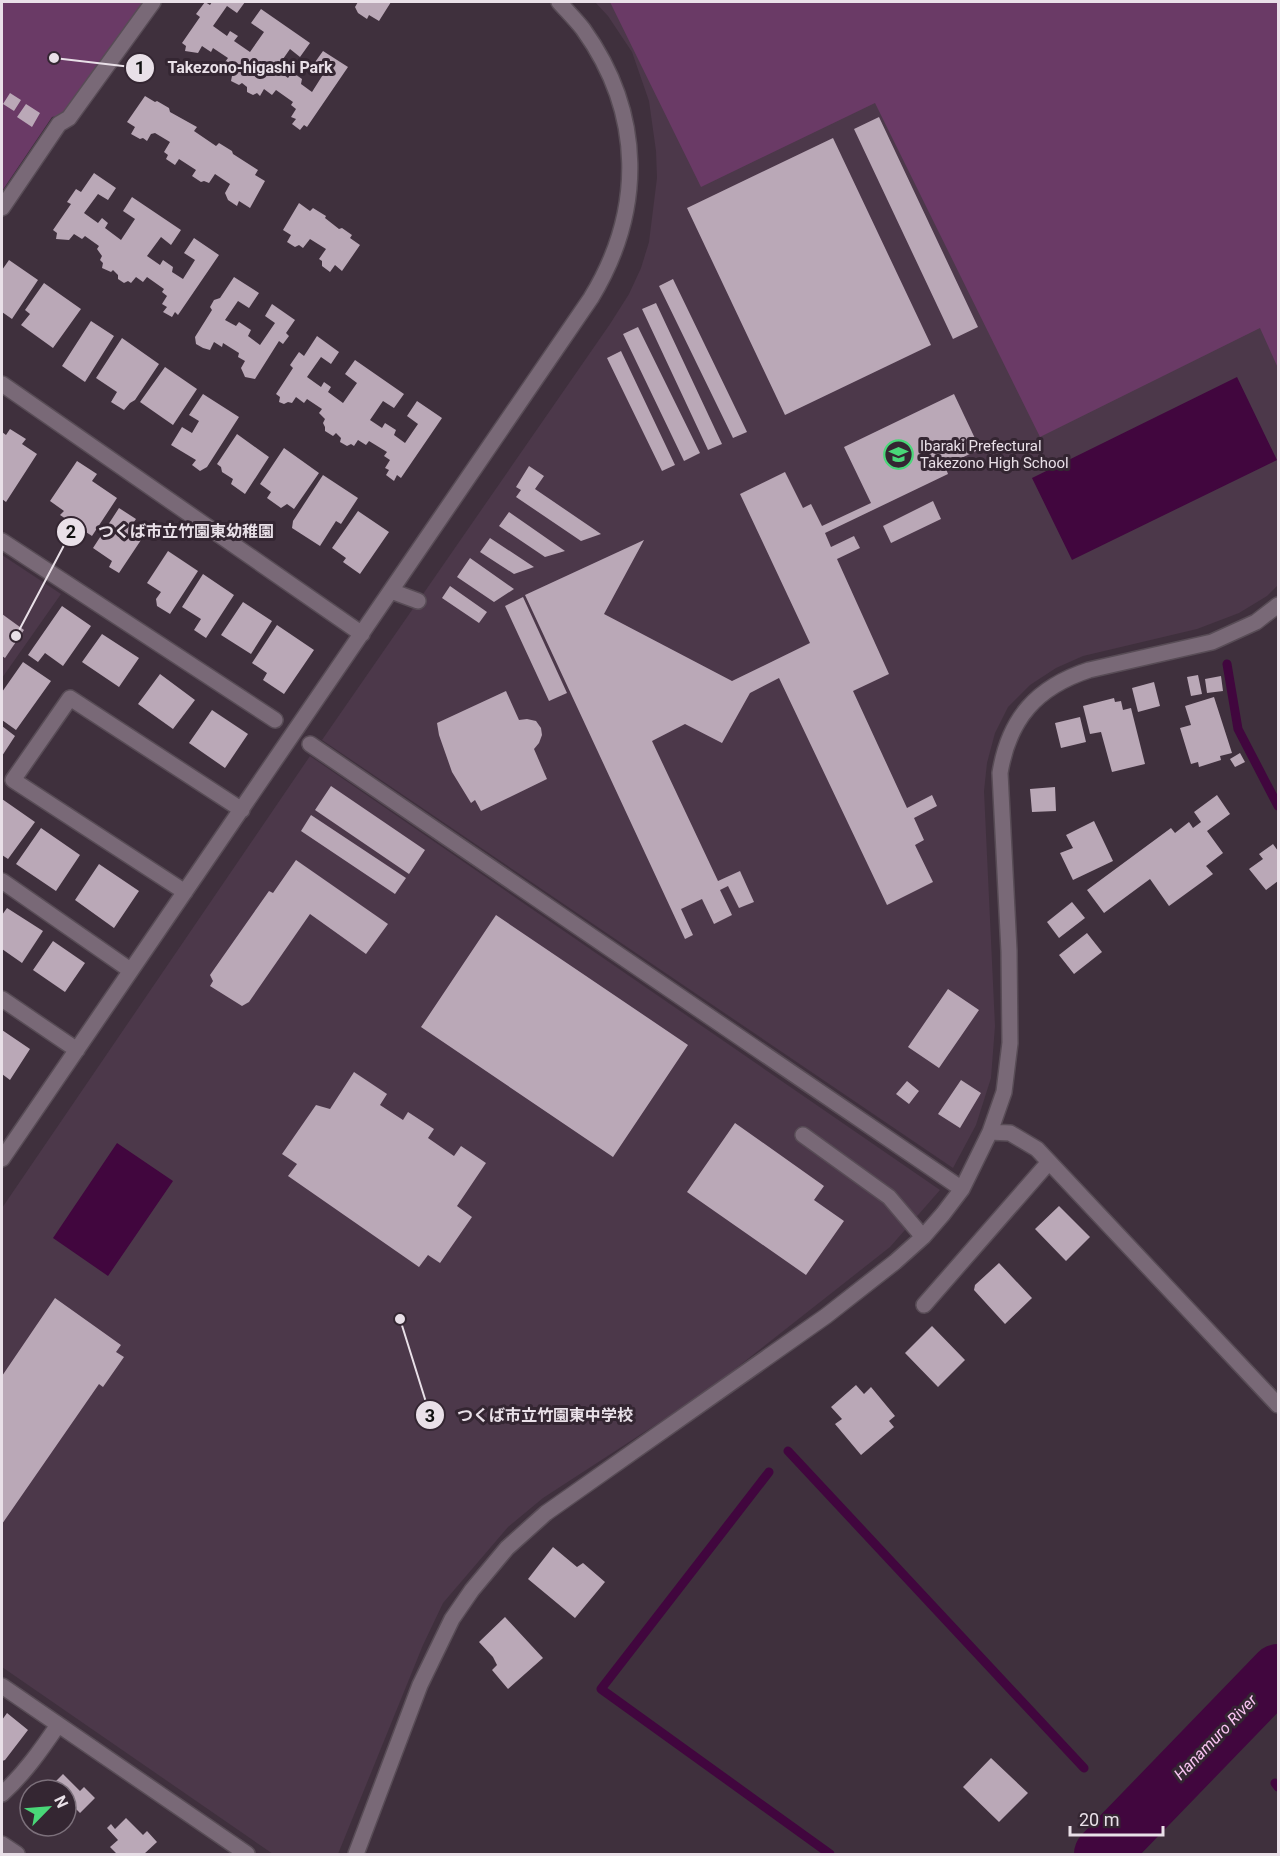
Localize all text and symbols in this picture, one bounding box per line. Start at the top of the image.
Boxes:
callout: Takezono-higashi Park [125,51,344,85]
text: 1 [135,57,145,78]
text: Takezono-higashi Park [167,58,333,77]
place label: Ibaraki Prefectural Takezono High School [920,437,1069,472]
school or university icon: Ibaraki Prefectural Takezono High School [883,439,915,471]
callout: つくば市立竹園東幼稚園 [56,515,286,549]
text: 2 [66,521,76,542]
text: つくば市立竹園東幼稚園 [98,522,274,541]
callout: つくば市立竹園東中学校 [415,1398,645,1432]
text: 3 [425,1405,435,1426]
text: つくば市立竹園東中学校 [457,1406,633,1425]
water label: Hanamuro River [1170,1690,1261,1784]
north arrow [18,1778,78,1838]
text: N [50,1793,72,1811]
scale bar [1070,1799,1163,1837]
text: 20 m [1079,1809,1119,1830]

